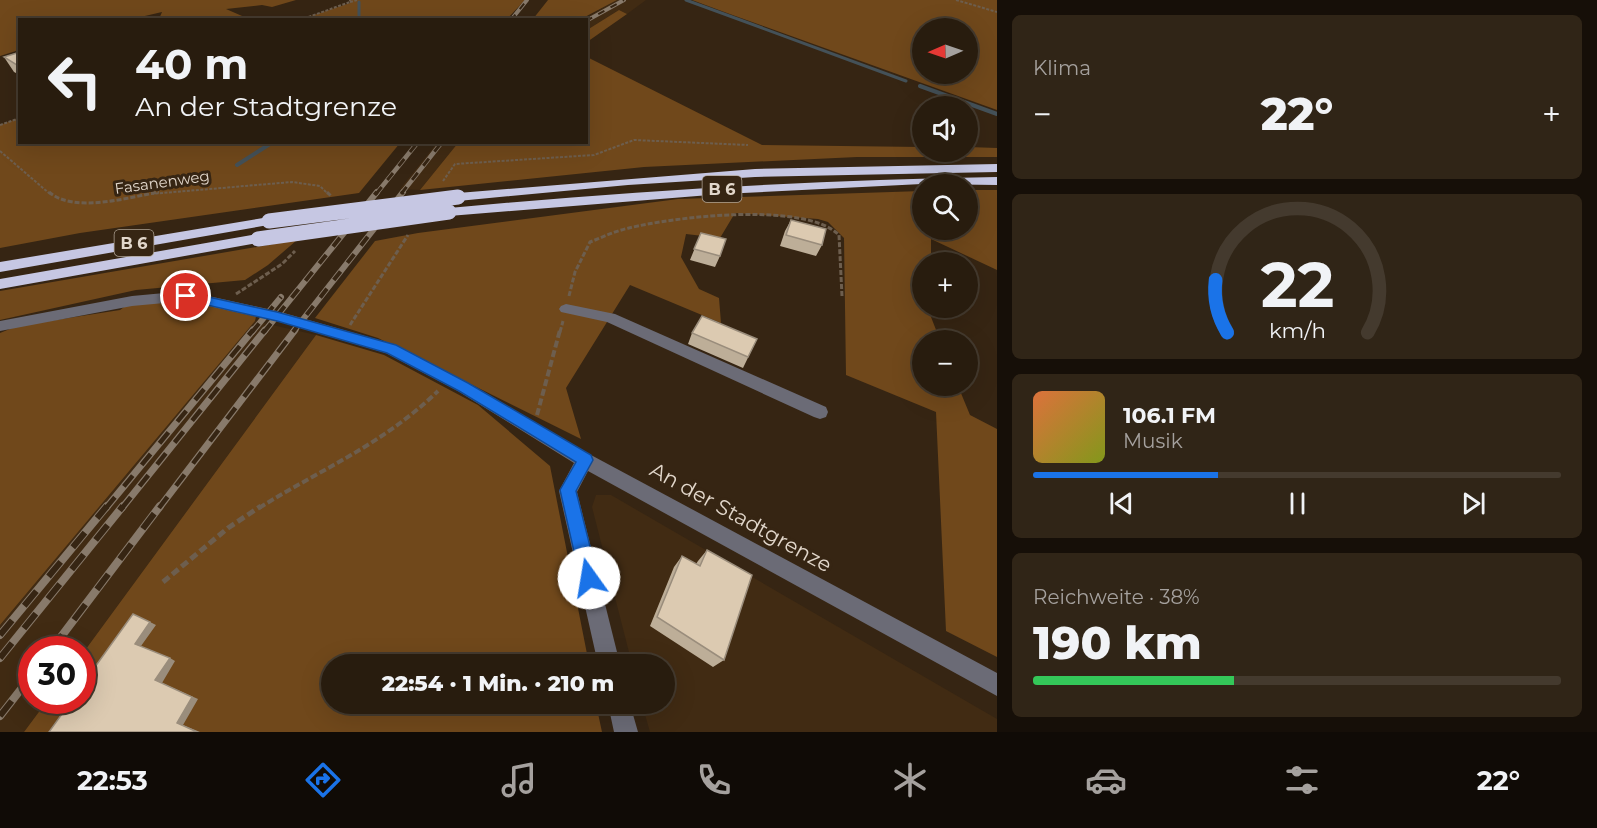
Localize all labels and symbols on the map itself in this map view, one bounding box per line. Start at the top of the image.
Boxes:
north arrow [912,18,978,84]
street label: Fasanenweg [113,166,211,198]
road number: B 6 [702,176,742,202]
road number: B 6 [114,230,154,256]
pin [160,270,211,321]
street label: An der Stadtgrenze [646,457,836,577]
position arrow [557,546,621,610]
speed limit sign: 30 [18,636,96,714]

